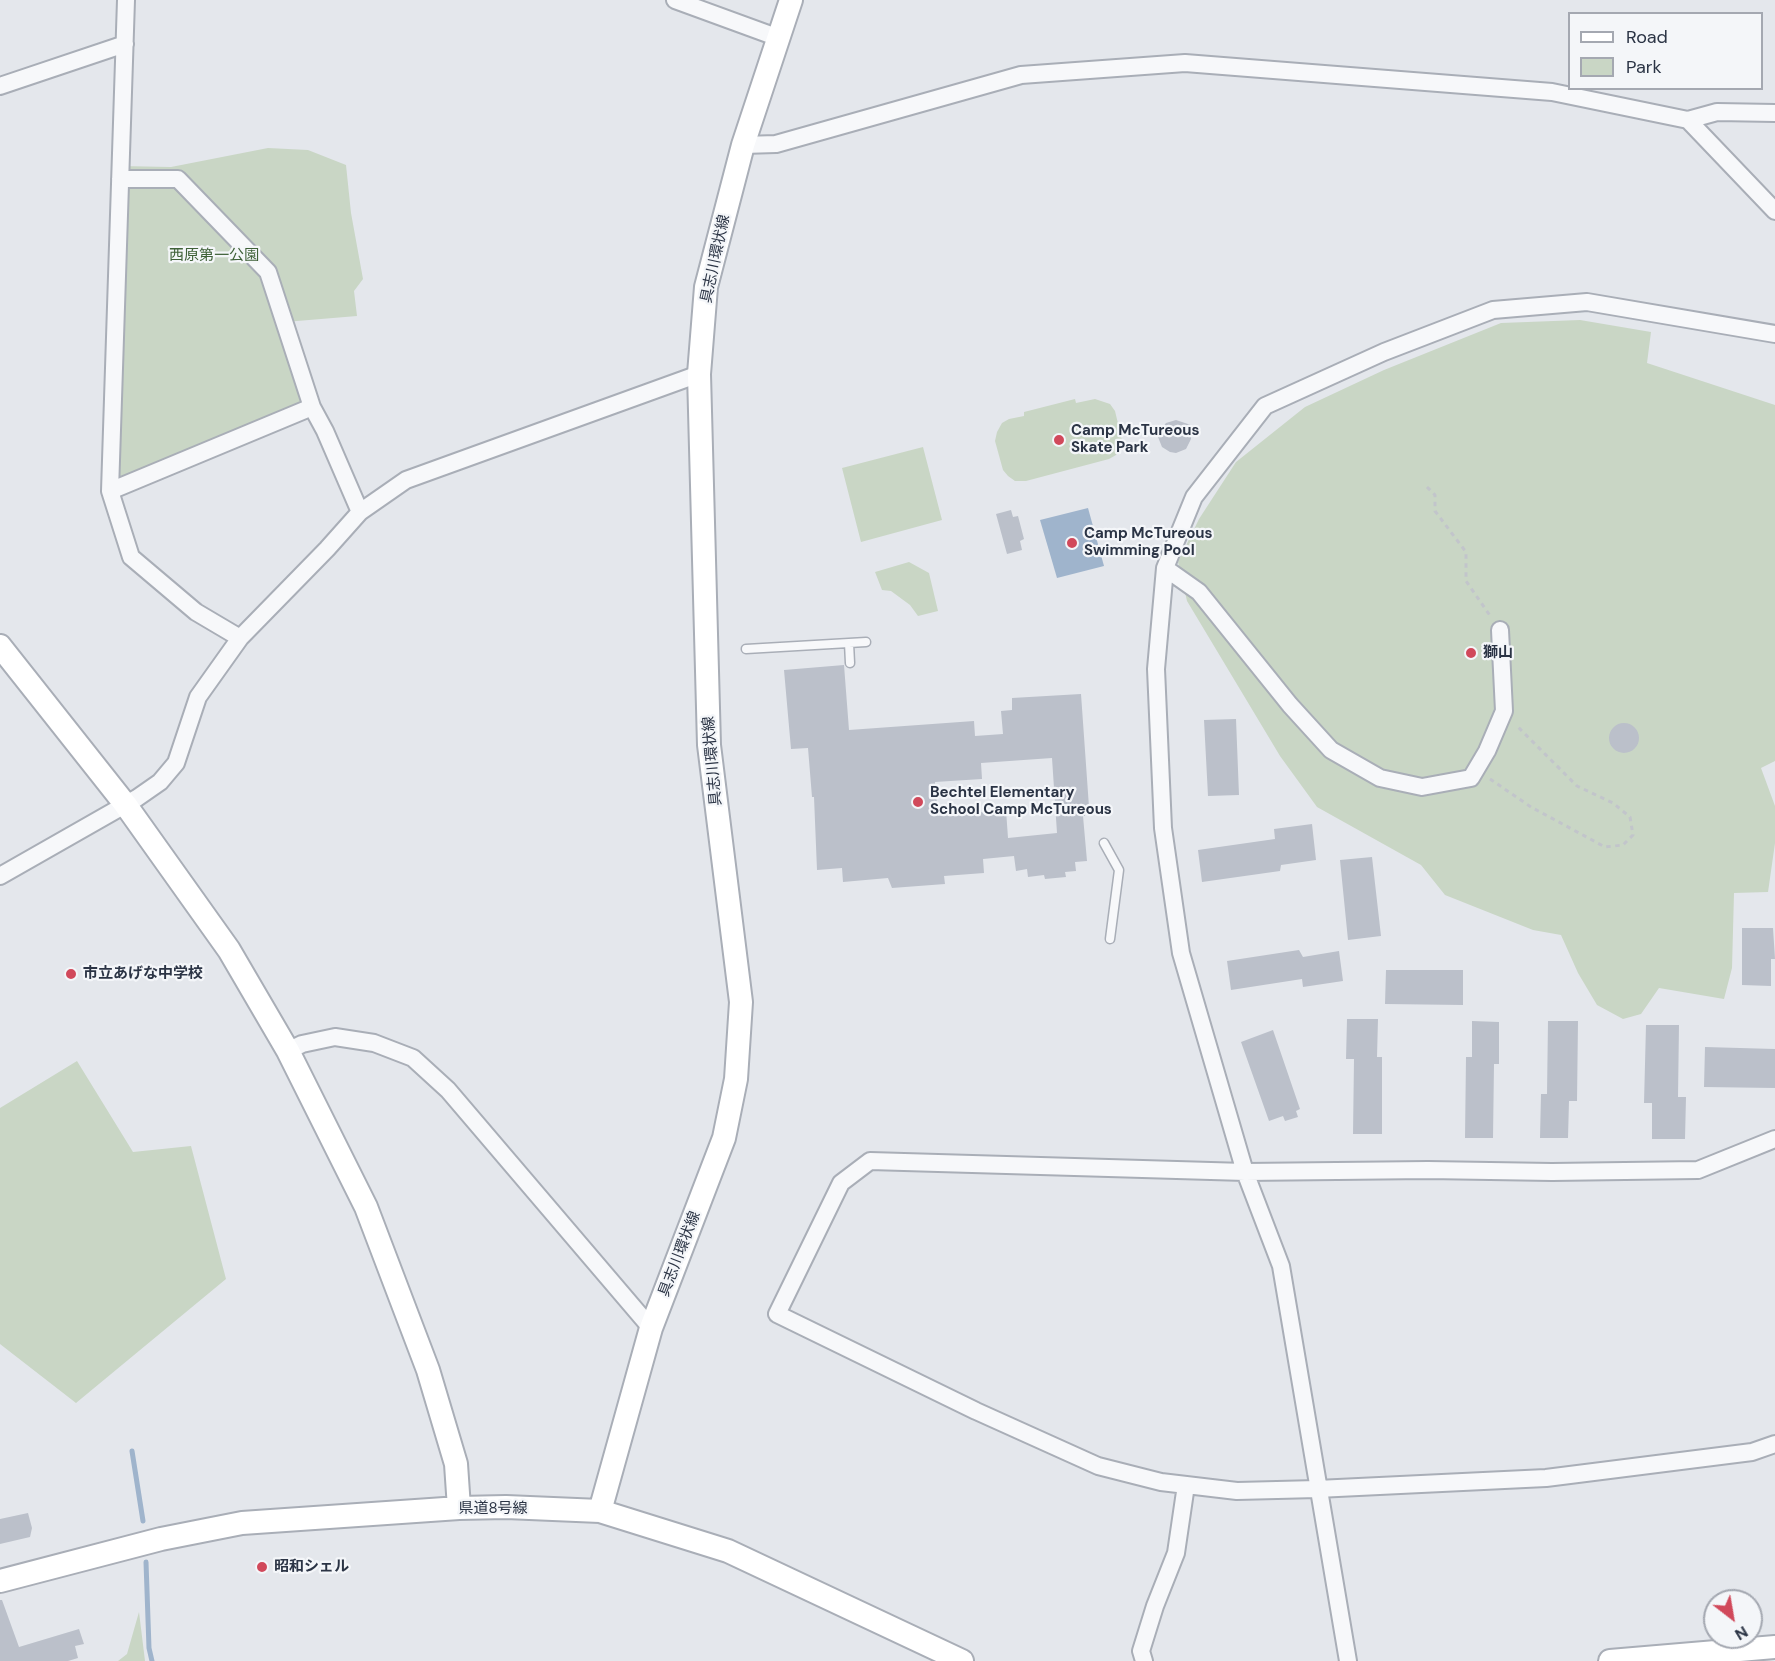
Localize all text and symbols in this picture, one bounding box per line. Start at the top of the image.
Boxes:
legend [1568,12,1763,90]
text: Road [1626,25,1668,49]
text: Park [1626,55,1662,79]
street label: 具志川環状線 [698,213,734,305]
park label: 西原第一公園 [169,247,259,265]
place label: Camp McTureous Skate Park [1071,422,1200,457]
marker: Camp McTureous Skate Park [1052,433,1066,447]
place label: Camp McTureous Swimming Pool [1084,525,1213,560]
marker: Camp McTureous Swimming Pool [1065,536,1079,550]
place label: 獅山 [1483,644,1513,662]
marker: 獅山 [1464,646,1478,660]
street label: 具志川環状線 [700,715,726,807]
place label: Bechtel Elementary School Camp McTureous [930,784,1112,819]
marker: Bechtel Elementary School Camp McTureous [911,795,925,809]
place label: 市立あげな中学校 [83,965,203,983]
marker: 市立あげな中学校 [64,967,78,981]
street label: 具志川環状線 [655,1209,705,1299]
street label: 県道8号線 [458,1500,528,1518]
place label: 昭和シェル [274,1558,349,1576]
marker: 昭和シェル [255,1560,269,1574]
north arrow [1703,1589,1763,1649]
text: N [1731,1621,1752,1645]

